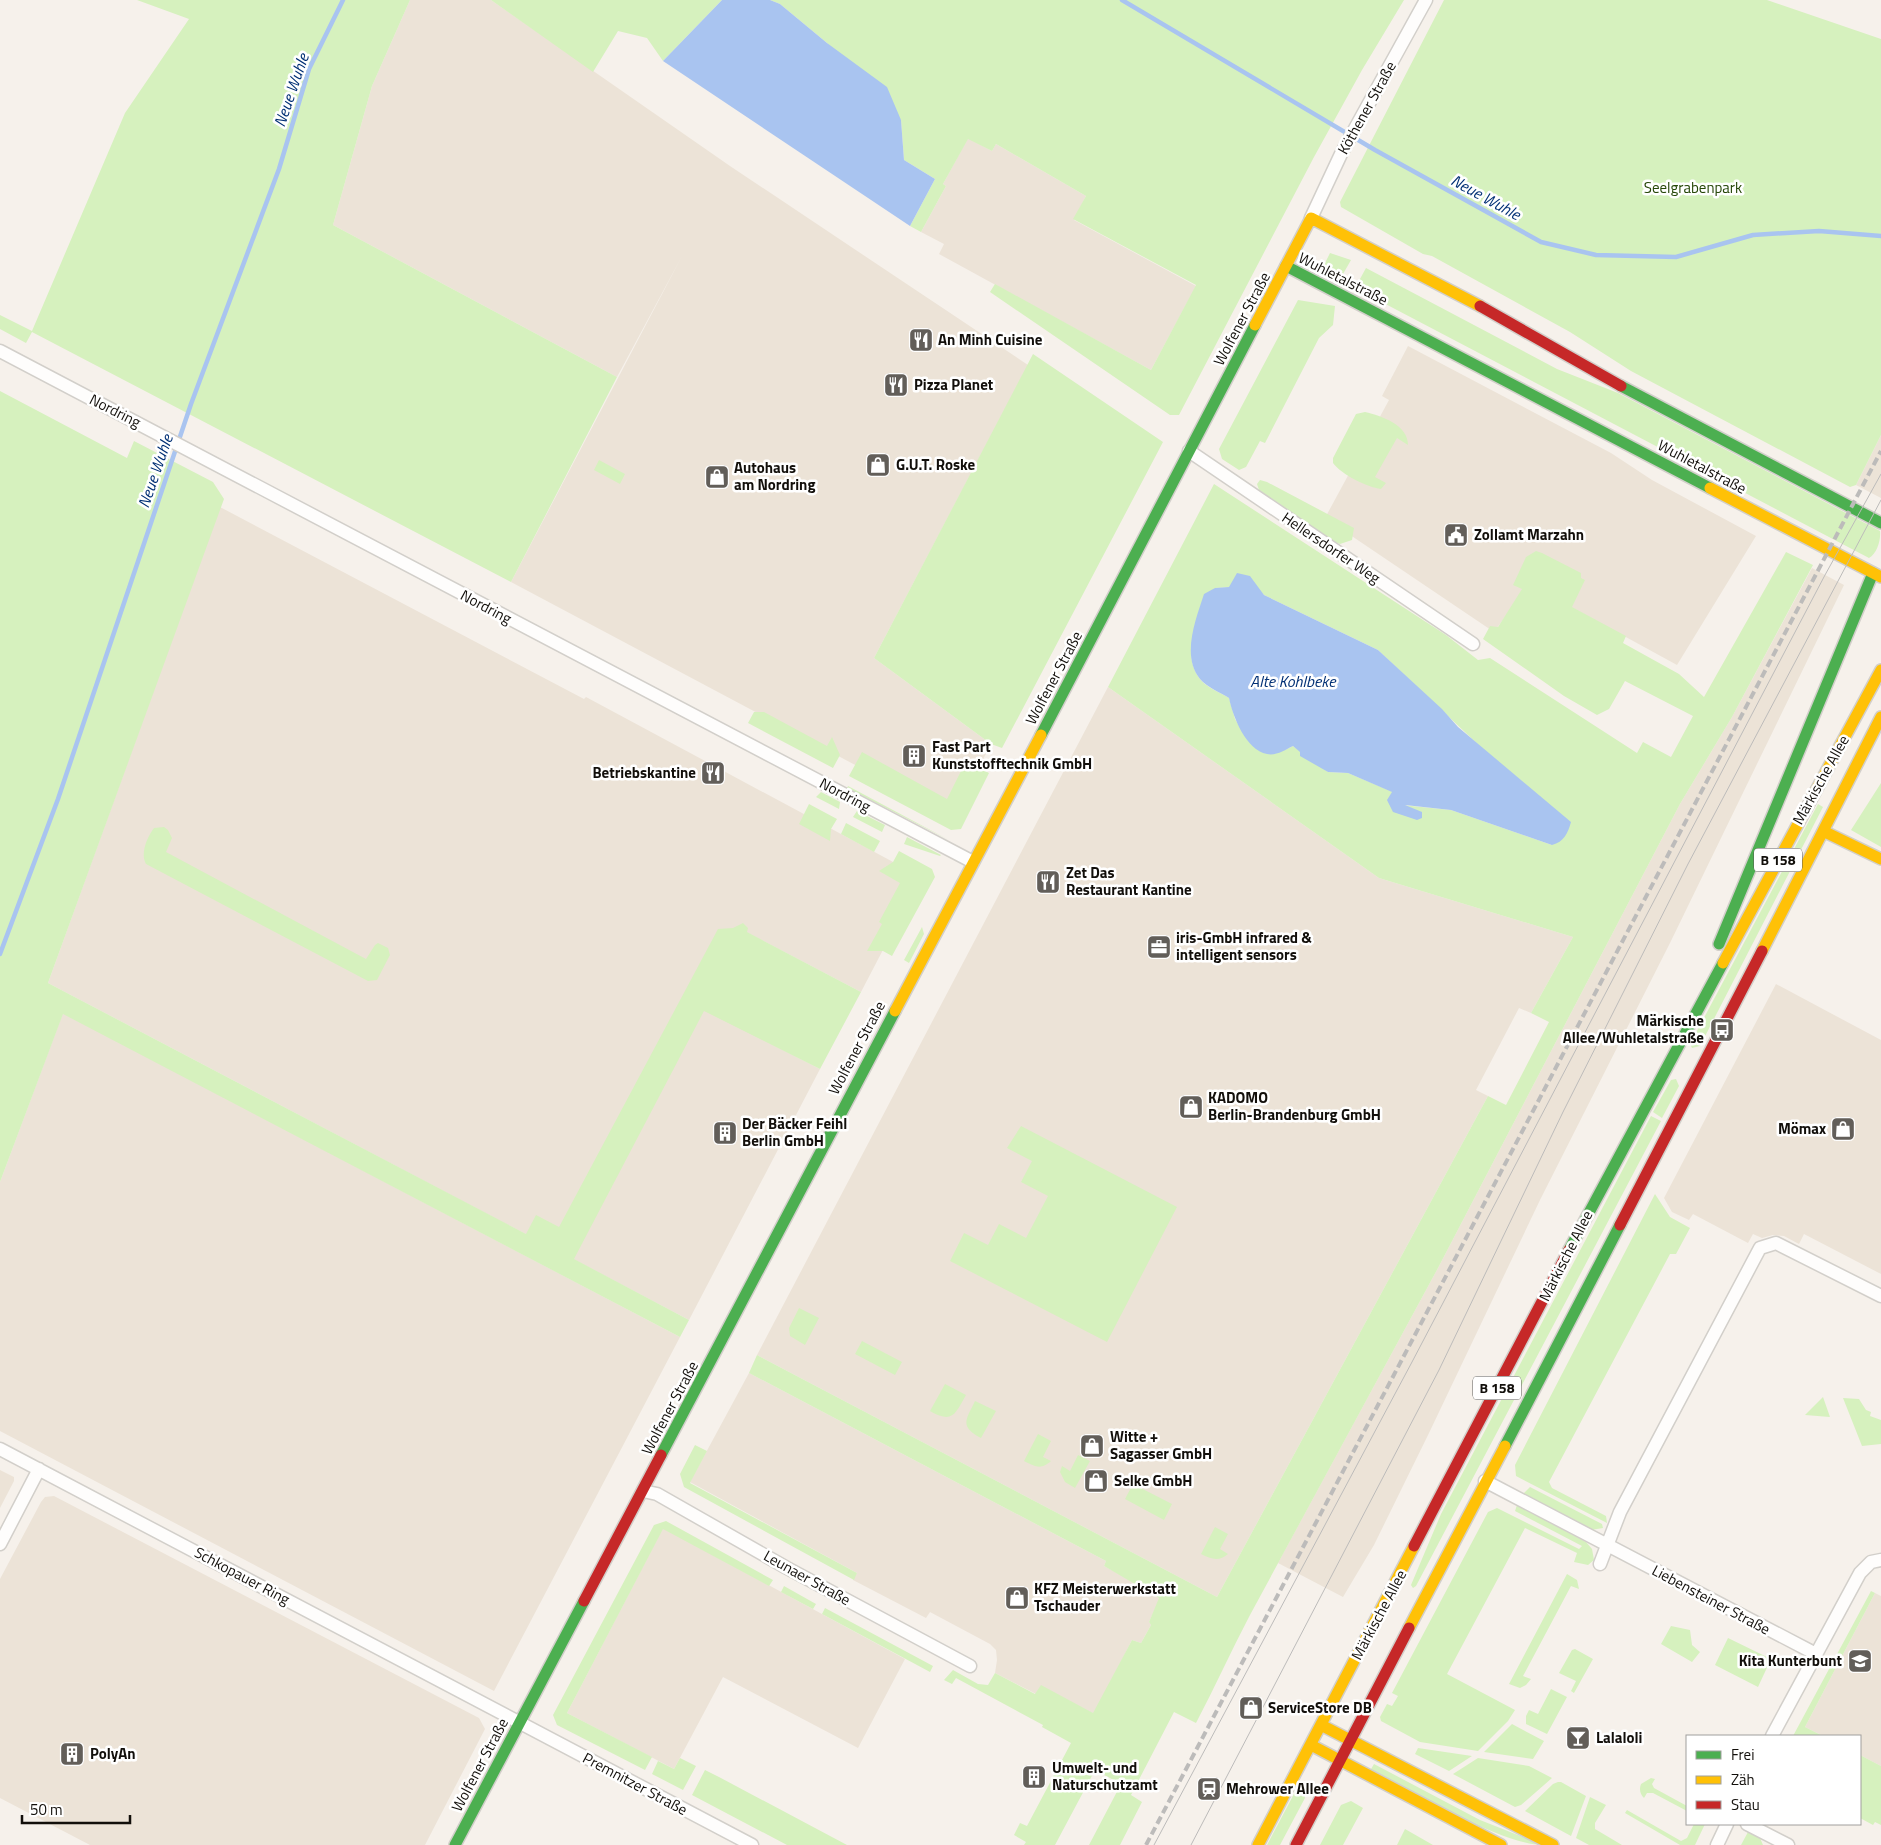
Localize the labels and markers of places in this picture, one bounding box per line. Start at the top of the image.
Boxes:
restaurant icon: An Minh Cuisine [908,327,934,353]
place label: An Minh Cuisine [938,328,1043,351]
restaurant icon: Pizza Planet [883,372,909,398]
place label: Pizza Planet [914,373,994,396]
shop icon: G.U.T. Roske [865,452,891,478]
place label: G.U.T. Roske [896,453,976,476]
place label: Autohaus am Nordring [734,456,815,496]
shop icon: Autohaus am Nordring [704,464,730,490]
public building icon: Zollamt Marzahn [1443,522,1469,548]
place label: Zollamt Marzahn [1474,523,1584,546]
place label: Fast Part Kunststofftechnik GmbH [932,735,1092,775]
building icon: Fast Part Kunststofftechnik GmbH [901,743,927,769]
restaurant icon: Betriebskantine [700,760,726,786]
place label: Betriebskantine [592,761,696,784]
place label: Zet Das Restaurant Kantine [1066,861,1192,901]
restaurant icon: Zet Das Restaurant Kantine [1035,869,1061,895]
place label: iris-GmbH infrared & intelligent sensors [1176,926,1312,966]
office icon: iris-GmbH infrared & intelligent sensors [1146,934,1172,960]
place label: Märkische Allee/Wuhletalstraße [1563,1009,1704,1049]
bus stop icon: Märkische Allee/Wuhletalstraße [1709,1017,1735,1043]
place label: KADOMO Berlin-Brandenburg GmbH [1208,1086,1381,1126]
shop icon: KADOMO Berlin-Brandenburg GmbH [1178,1094,1204,1120]
place label: Der Bäcker Feihl Berlin GmbH [742,1112,847,1152]
shop icon: Mömax [1830,1116,1856,1142]
place label: Mömax [1778,1117,1826,1140]
building icon: Der Bäcker Feihl Berlin GmbH [712,1120,738,1146]
place label: Witte + Sagasser GmbH [1110,1425,1212,1465]
shop icon: Witte + Sagasser GmbH [1079,1433,1105,1459]
shop icon: Selke GmbH [1083,1468,1109,1494]
place label: Selke GmbH [1114,1469,1192,1492]
place label: KFZ Meisterwerkstatt Tschauder [1034,1577,1176,1617]
shop icon: KFZ Meisterwerkstatt Tschauder [1004,1585,1030,1611]
school or university icon: Kita Kunterbunt [1847,1648,1873,1674]
place label: Kita Kunterbunt [1739,1649,1843,1672]
shop icon: ServiceStore DB [1238,1695,1264,1721]
place label: ServiceStore DB [1268,1696,1372,1719]
bar icon: Lalaloli [1565,1725,1591,1751]
place label: Lalaloli [1596,1726,1642,1749]
building icon: PolyAn [59,1741,85,1767]
place label: PolyAn [90,1742,135,1765]
place label: Umwelt- und Naturschutzamt [1052,1756,1158,1796]
building icon: Umwelt- und Naturschutzamt [1021,1764,1047,1790]
station icon: Mehrower Allee [1196,1776,1222,1802]
place label: Mehrower Allee [1226,1777,1329,1800]

